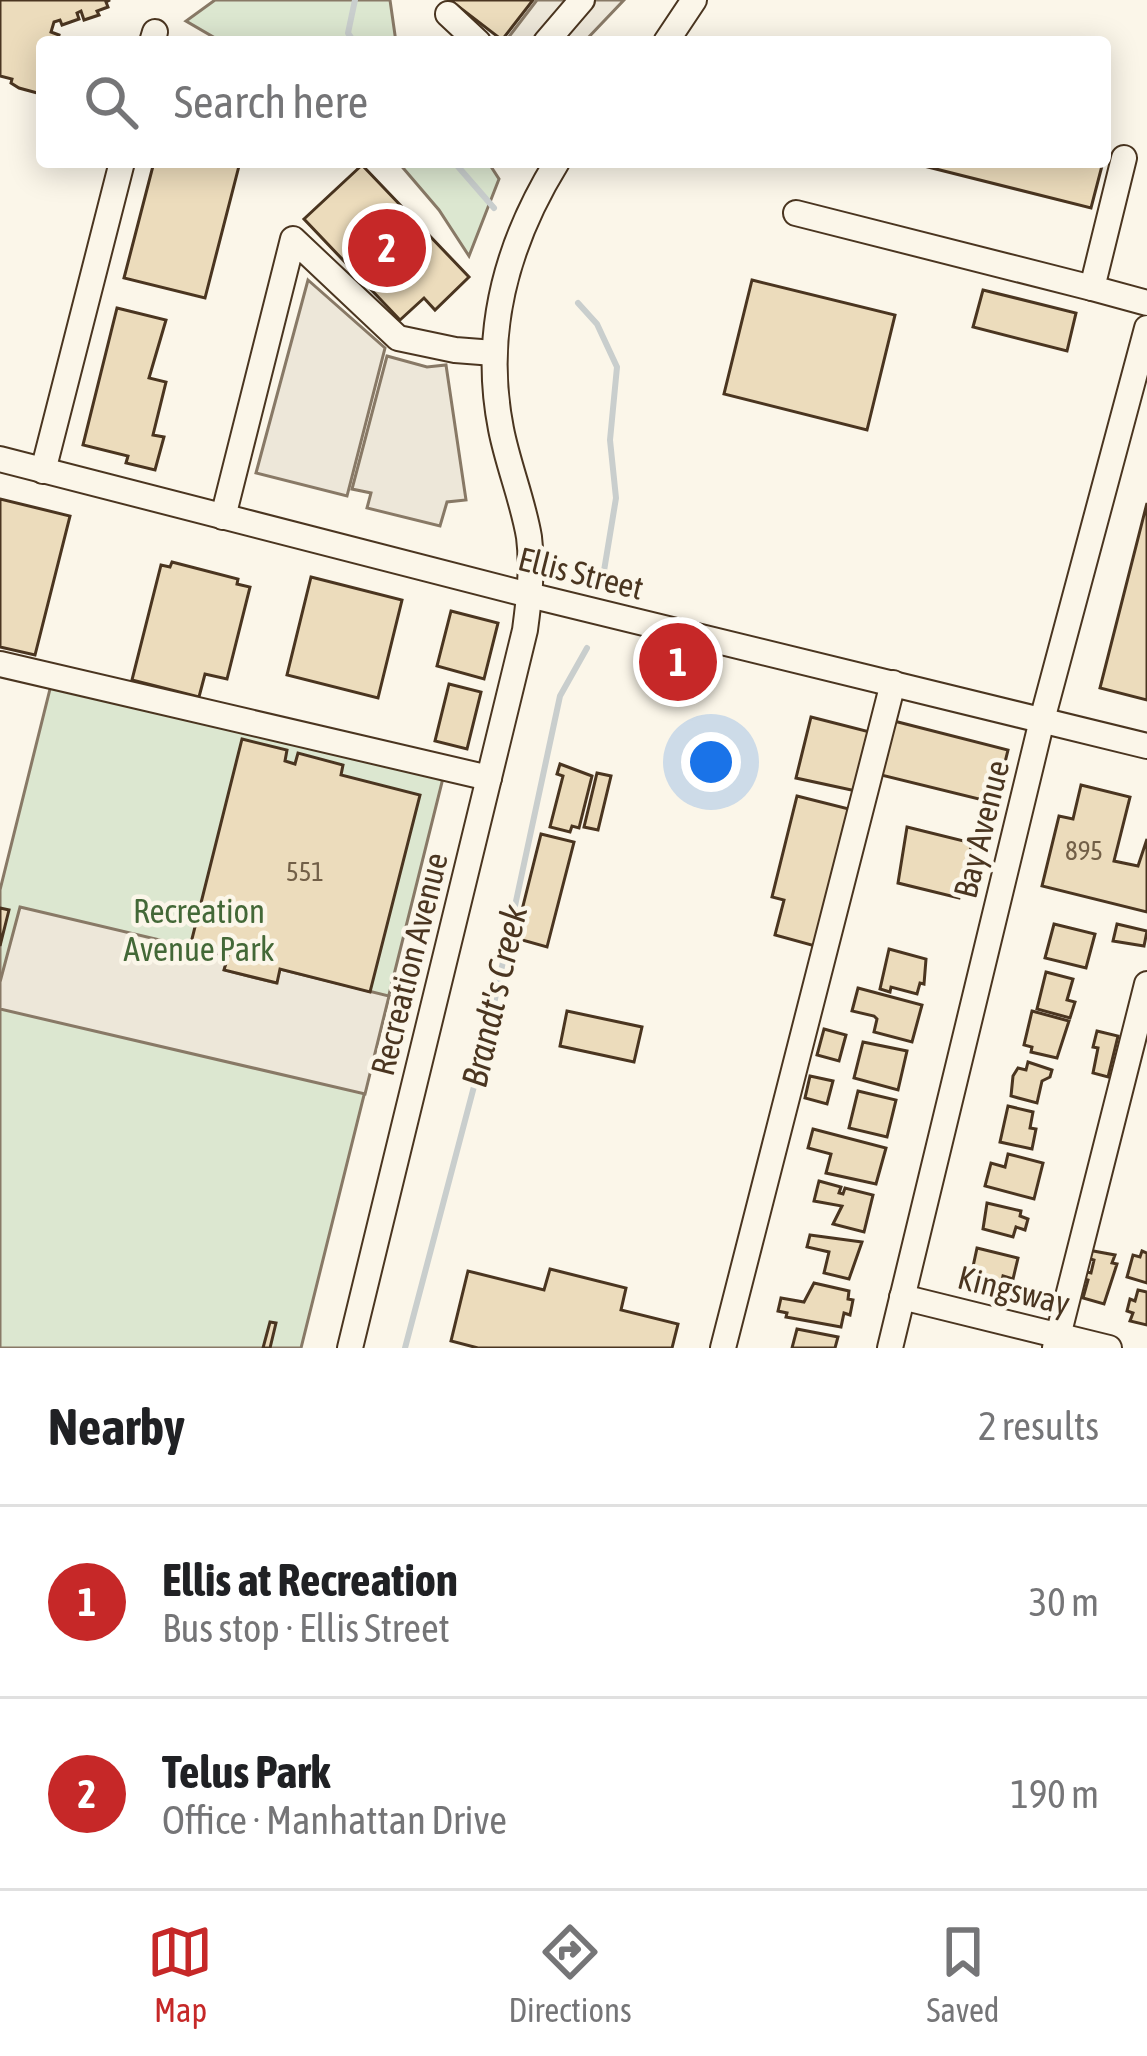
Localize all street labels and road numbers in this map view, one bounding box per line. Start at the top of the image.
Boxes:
street label: Ellis Street [514,539,648,607]
street label: Bay Avenue [946,756,1016,902]
street label: Recreation Avenue [363,849,455,1079]
street label: Kingsway [954,1258,1074,1322]

